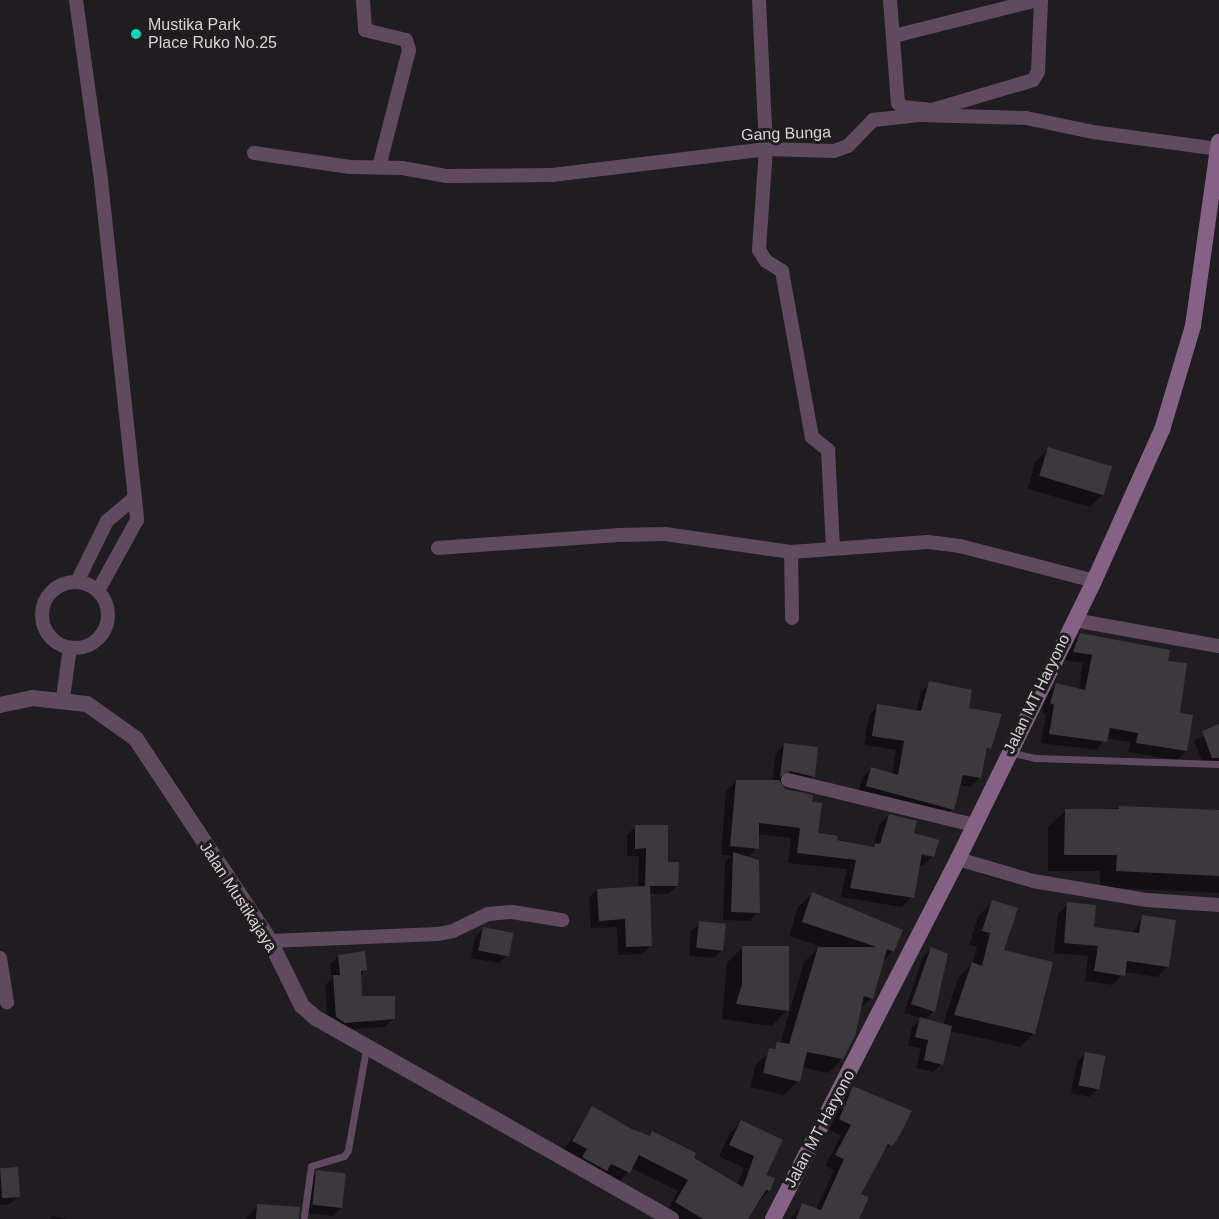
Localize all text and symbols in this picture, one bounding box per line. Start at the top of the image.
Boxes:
place label: Mustika Park Place Ruko No.25 [148,15,277,53]
marker: Mustika Park Place Ruko No.25 [129,27,143,41]
street label: Gang Bunga [741,123,831,145]
street label: Jalan MT Haryono [1000,631,1074,757]
street label: Jalan Mustikajaya [195,838,281,956]
street label: Jalan MT Haryono [781,1067,859,1191]

